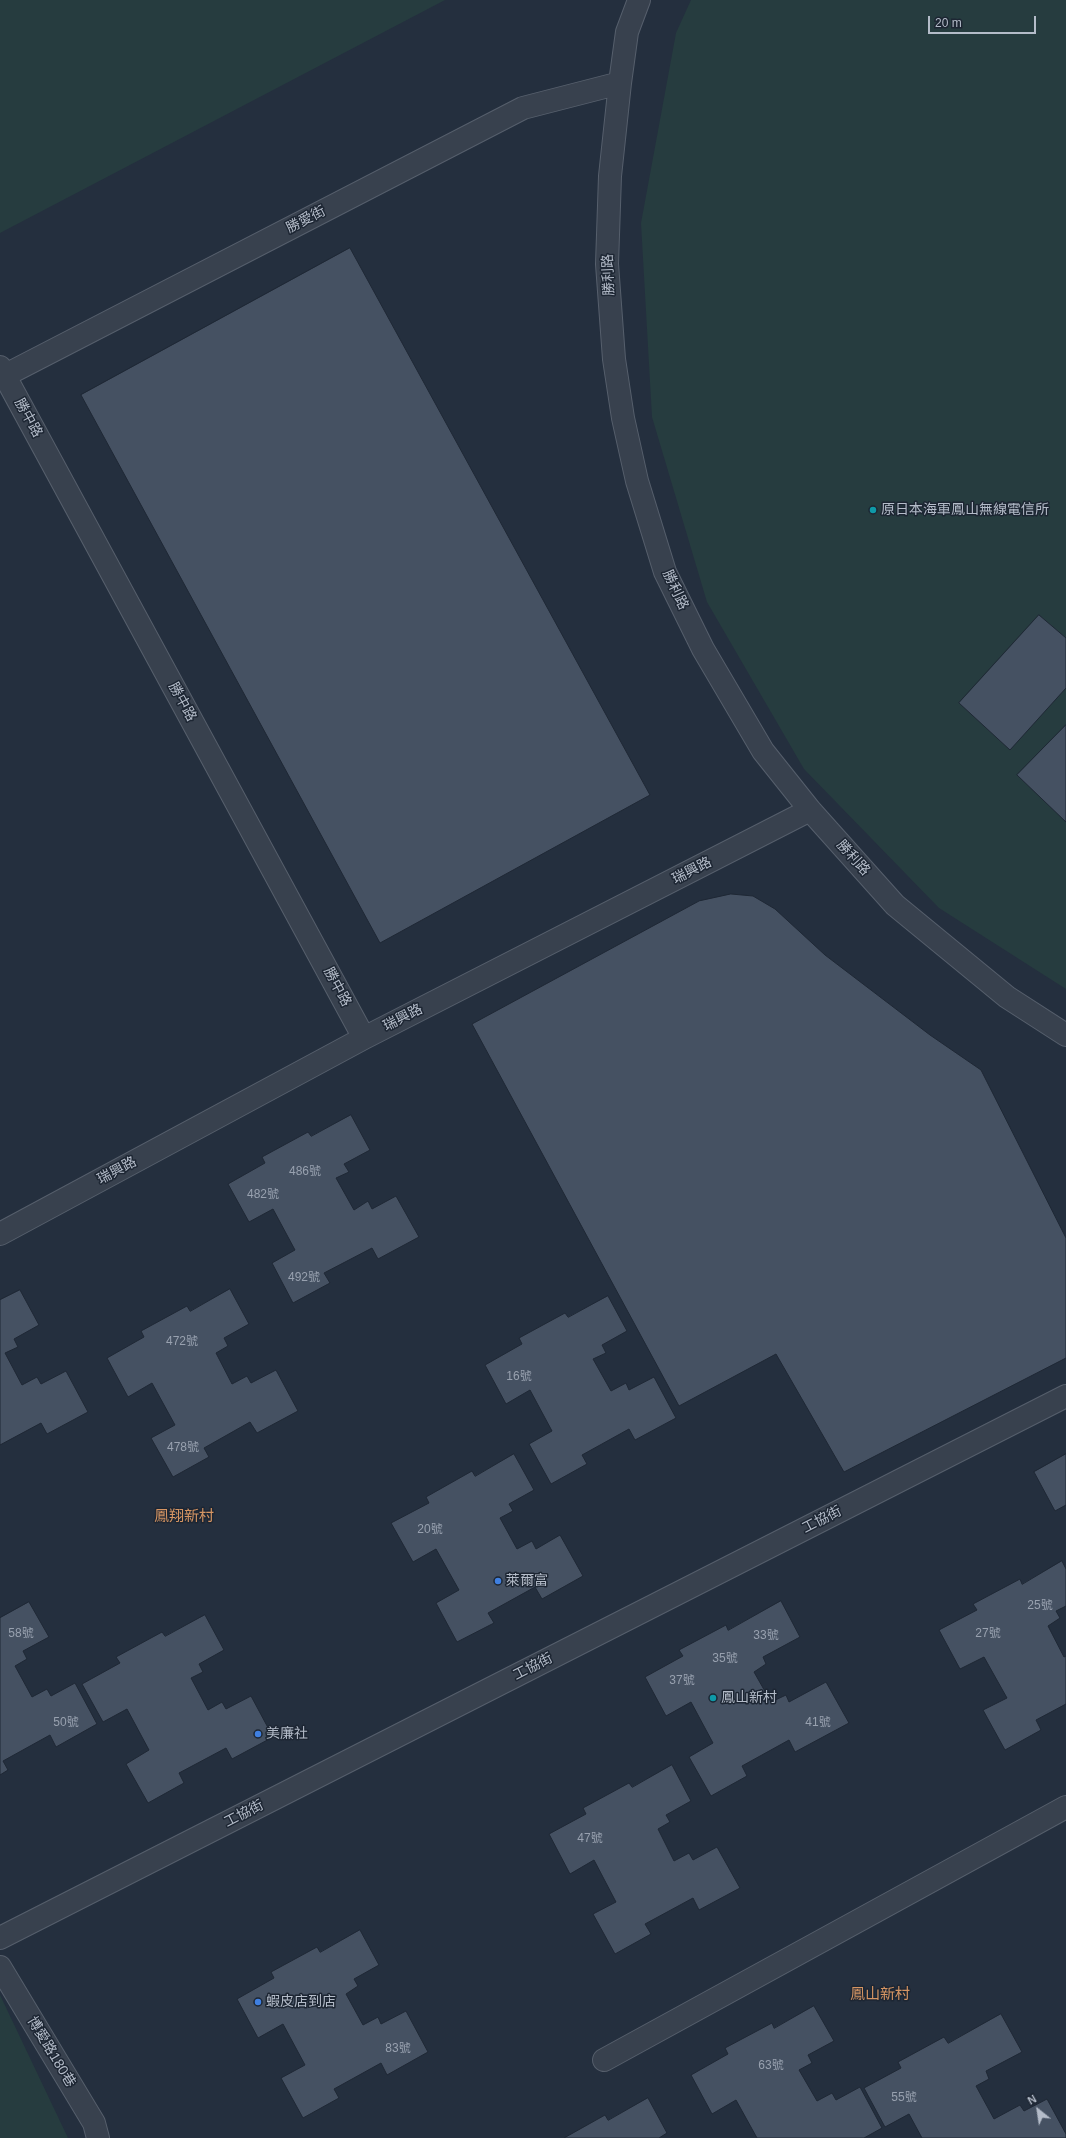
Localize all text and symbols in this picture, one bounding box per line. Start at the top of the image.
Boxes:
scale bar [930,8,1038,34]
text: 20 m [935,16,962,30]
street label: 勝愛街 [283,203,329,237]
street label: 勝利路 [600,254,618,296]
street label: 勝中路 [10,396,46,440]
place label: 原日本海軍鳳山無線電信所 [881,502,1049,518]
marker: 原日本海軍鳳山無線電信所 [868,505,878,515]
street label: 勝利路 [659,567,691,613]
street label: 勝中路 [164,680,200,724]
street label: 勝利路 [833,837,873,879]
street label: 瑞興路 [669,854,715,888]
street label: 勝中路 [320,965,354,1009]
street label: 瑞興路 [380,1001,426,1035]
street label: 瑞興路 [95,1154,139,1188]
house number: 486號 [289,1165,321,1179]
house number: 482號 [247,1188,279,1202]
house number: 492號 [288,1271,320,1285]
house number: 472號 [166,1335,198,1349]
house number: 16號 [506,1370,532,1384]
house number: 478號 [167,1441,199,1455]
street label: 工協街 [799,1503,845,1537]
district label: 鳳翔新村 [154,1508,214,1526]
house number: 20號 [417,1523,443,1537]
place label: 萊爾富 [506,1573,548,1589]
marker: 萊爾富 [493,1576,503,1586]
house number: 25號 [1027,1599,1053,1613]
house number: 58號 [8,1627,34,1641]
house number: 27號 [975,1627,1001,1641]
house number: 33號 [753,1629,779,1643]
street label: 工協街 [510,1650,556,1684]
house number: 35號 [712,1652,738,1666]
house number: 37號 [669,1674,695,1688]
place label: 鳳山新村 [721,1690,777,1706]
marker: 鳳山新村 [708,1693,718,1703]
house number: 50號 [53,1716,79,1730]
house number: 41號 [805,1716,831,1730]
place label: 美廉社 [266,1726,308,1742]
marker: 美廉社 [253,1729,263,1739]
street label: 工協街 [221,1797,267,1831]
house number: 47號 [577,1832,603,1846]
district label: 鳳山新村 [850,1986,910,2004]
place label: 蝦皮店到店 [266,1994,336,2010]
marker: 蝦皮店到店 [253,1997,263,2007]
street label: 博愛路180巷 [23,2014,79,2090]
house number: 83號 [385,2042,411,2056]
house number: 63號 [758,2059,784,2073]
north arrow [1018,2090,1058,2130]
house number: 55號 [891,2091,917,2105]
text: N [1026,2092,1038,2107]

